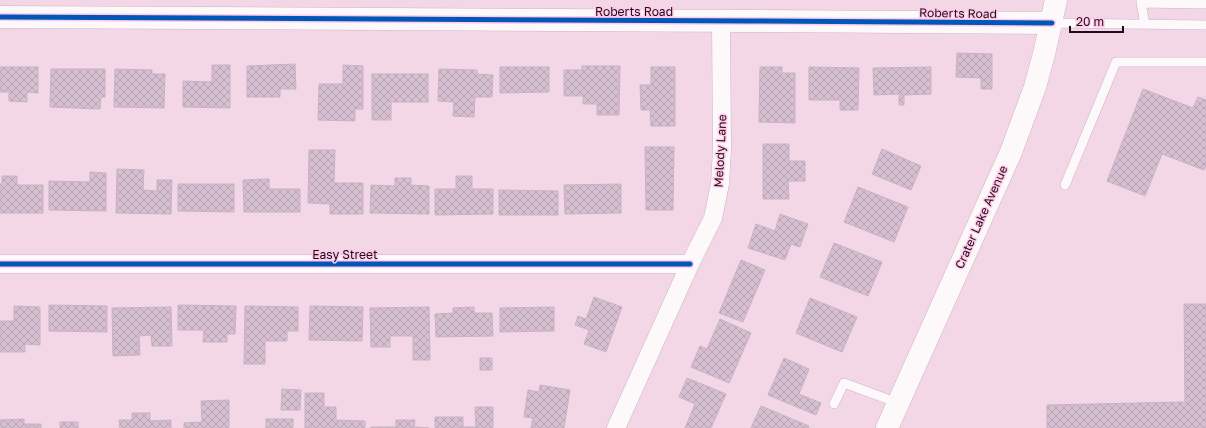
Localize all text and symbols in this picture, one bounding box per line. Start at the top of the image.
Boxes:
street label: Roberts Road [595,4,673,19]
street label: Roberts Road [919,5,997,21]
scale bar [1070,8,1123,34]
text: 20 m [1076,14,1104,29]
street label: Melody Lane [711,114,729,188]
street label: Crater Lake Avenue [951,163,1011,271]
street label: Easy Street [312,247,378,262]

